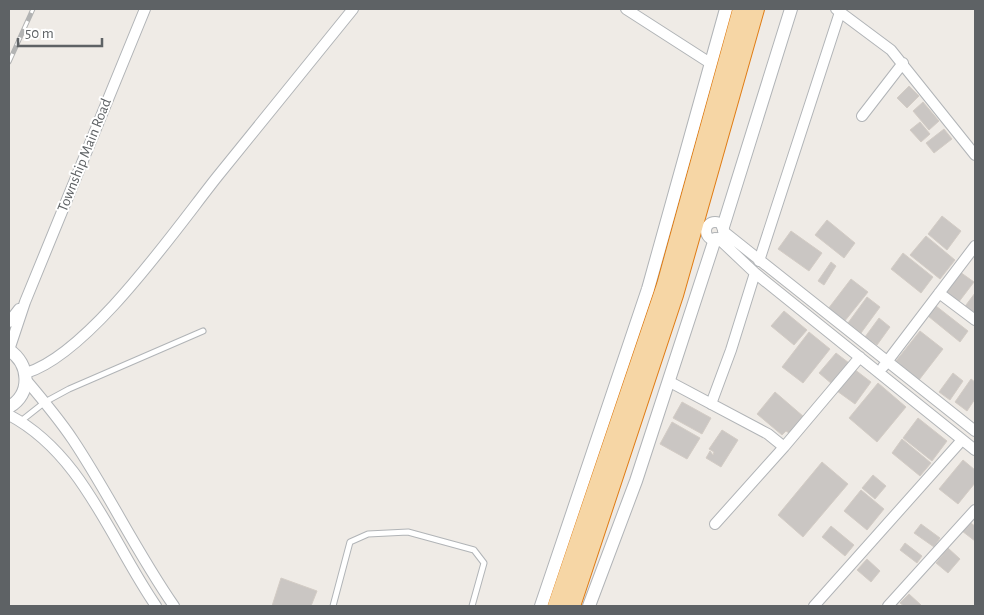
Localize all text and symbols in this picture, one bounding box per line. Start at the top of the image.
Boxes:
scale bar [18,15,101,47]
text: 50 m [25,26,54,41]
street label: Township Main Road [55,96,114,214]

